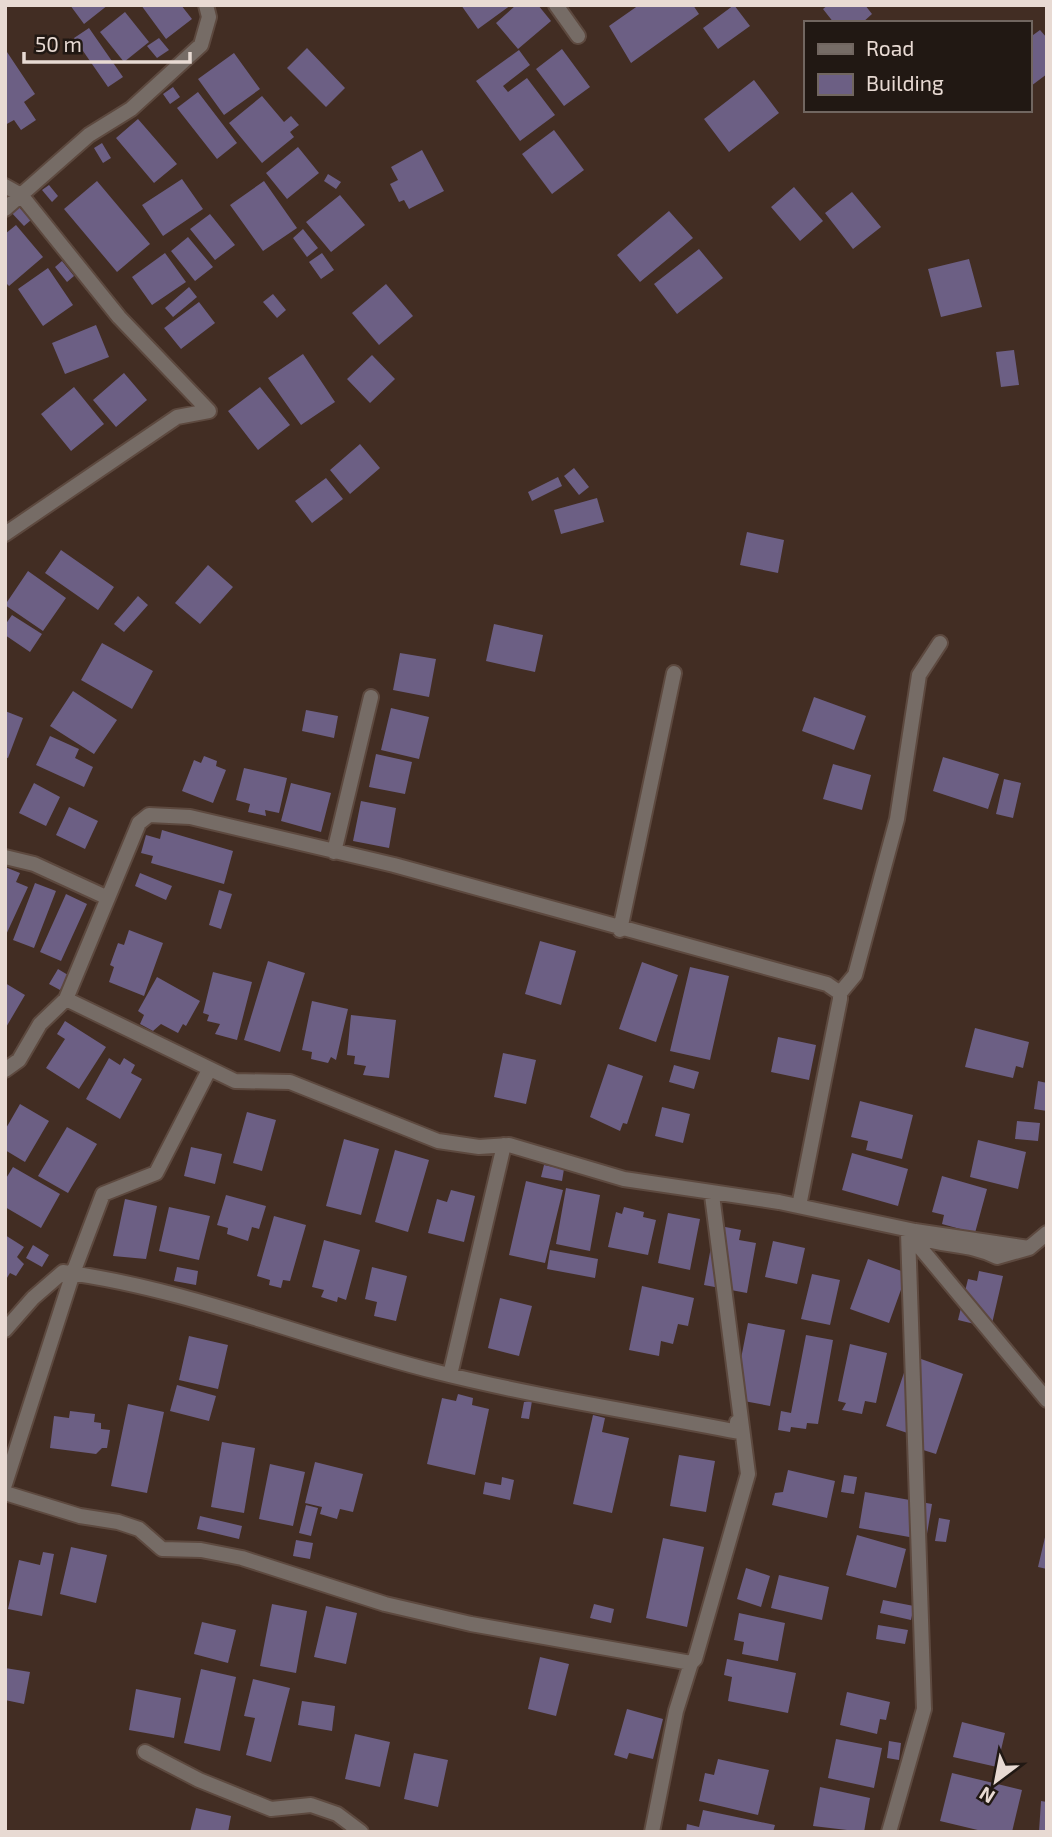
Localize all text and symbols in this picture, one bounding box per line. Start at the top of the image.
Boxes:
scale bar [24,21,191,65]
legend [804,21,1031,112]
text: 50 m [35,31,82,56]
text: Road [866,35,914,60]
text: Building [866,70,944,95]
north arrow [961,1746,1031,1816]
text: N [975,1782,999,1809]

